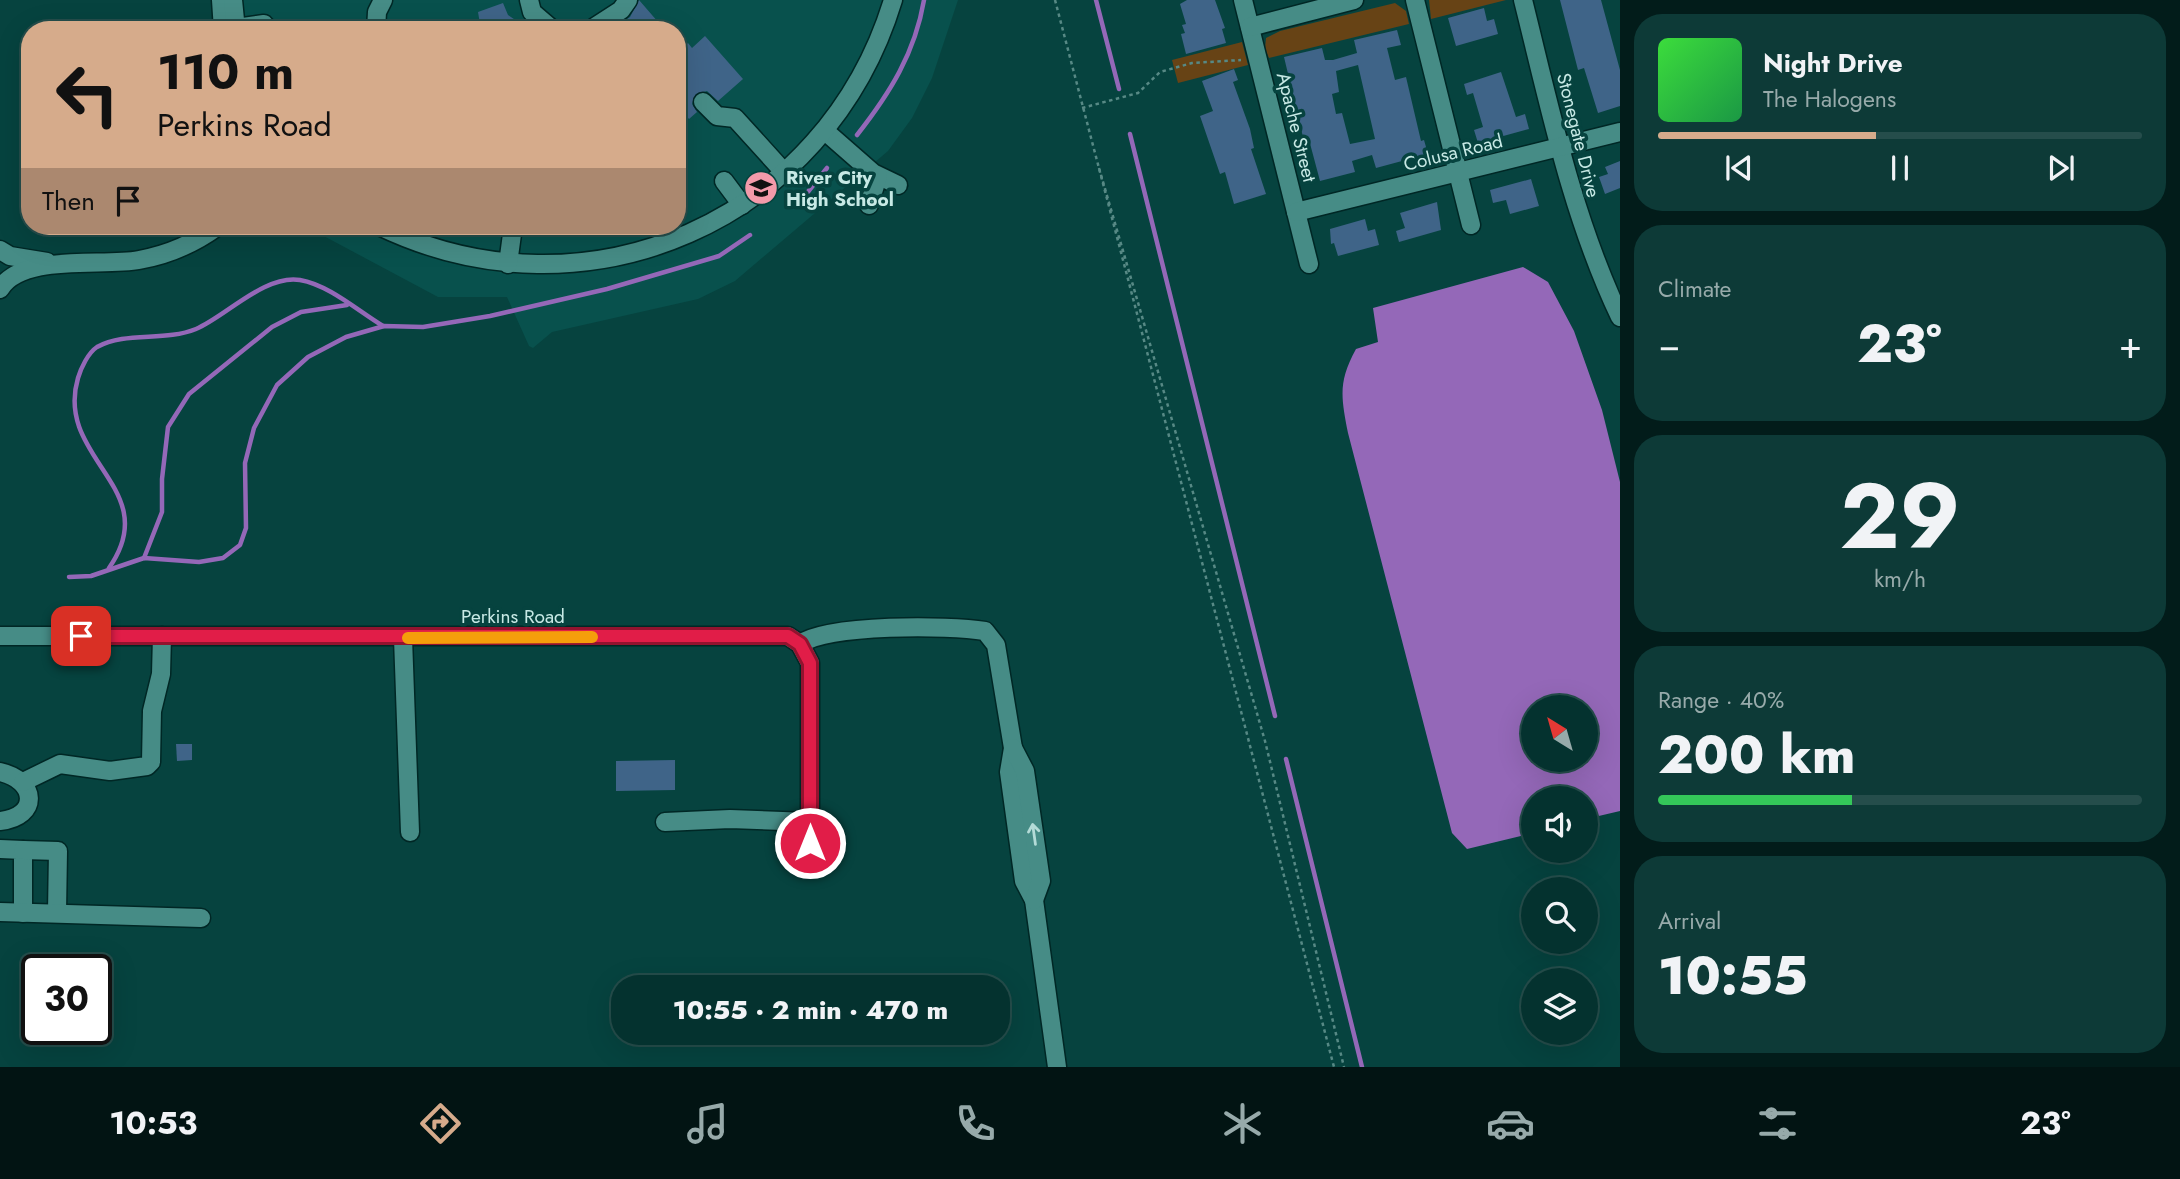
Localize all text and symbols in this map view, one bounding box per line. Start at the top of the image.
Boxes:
text: 110 m [157,37,294,107]
text: Night Drive [1763,44,1903,82]
icon: left [42,49,133,140]
street label: Apache Street [1270,69,1323,185]
street label: Stonegate Drive [1550,70,1607,200]
text: The Halogens [1763,82,1896,116]
text: Perkins Road [157,102,332,148]
street label: Colusa Road [1401,127,1505,178]
icon: previous [1720,149,1758,187]
icon: pause [1881,149,1919,187]
icon: next [2042,149,2080,187]
place label: River City High School [786,164,894,213]
school or university icon: River City High School [742,169,780,207]
text: Then [42,182,95,220]
icon: arrive [109,182,147,220]
text: Climate [1658,272,1731,306]
text: 23° [1857,306,1942,382]
text: − [1658,317,1680,372]
text: + [2119,317,2142,372]
text: 29 [1840,451,1960,582]
text: km/h [1874,562,1926,596]
street label: Perkins Road [461,603,565,630]
pin [51,606,111,666]
icon: arrive [62,617,100,655]
text: Range · 40% [1658,683,1784,717]
north arrow [1521,695,1598,772]
map controls [1521,695,1598,1045]
text: 200 km [1658,717,1855,793]
button: sound [1521,786,1598,863]
position arrow [773,806,847,880]
one-way arrow [1028,823,1041,846]
button: search [1521,877,1598,954]
text: Arrival [1658,904,1721,938]
text: 10:55 [1658,938,1808,1014]
speed limit sign: 30 [21,954,112,1045]
button: layers [1521,968,1598,1045]
text: 10:55 · 2 min · 470 m [673,991,948,1029]
icon: directions [416,1099,465,1148]
icon: music [683,1099,732,1148]
icon: phone [951,1099,1000,1148]
icon: climate [1218,1099,1267,1148]
icon: car [1486,1099,1535,1148]
icon: filters [1753,1099,1802,1148]
text: 10:53 [109,1100,198,1146]
text: 23° [2020,1100,2071,1146]

